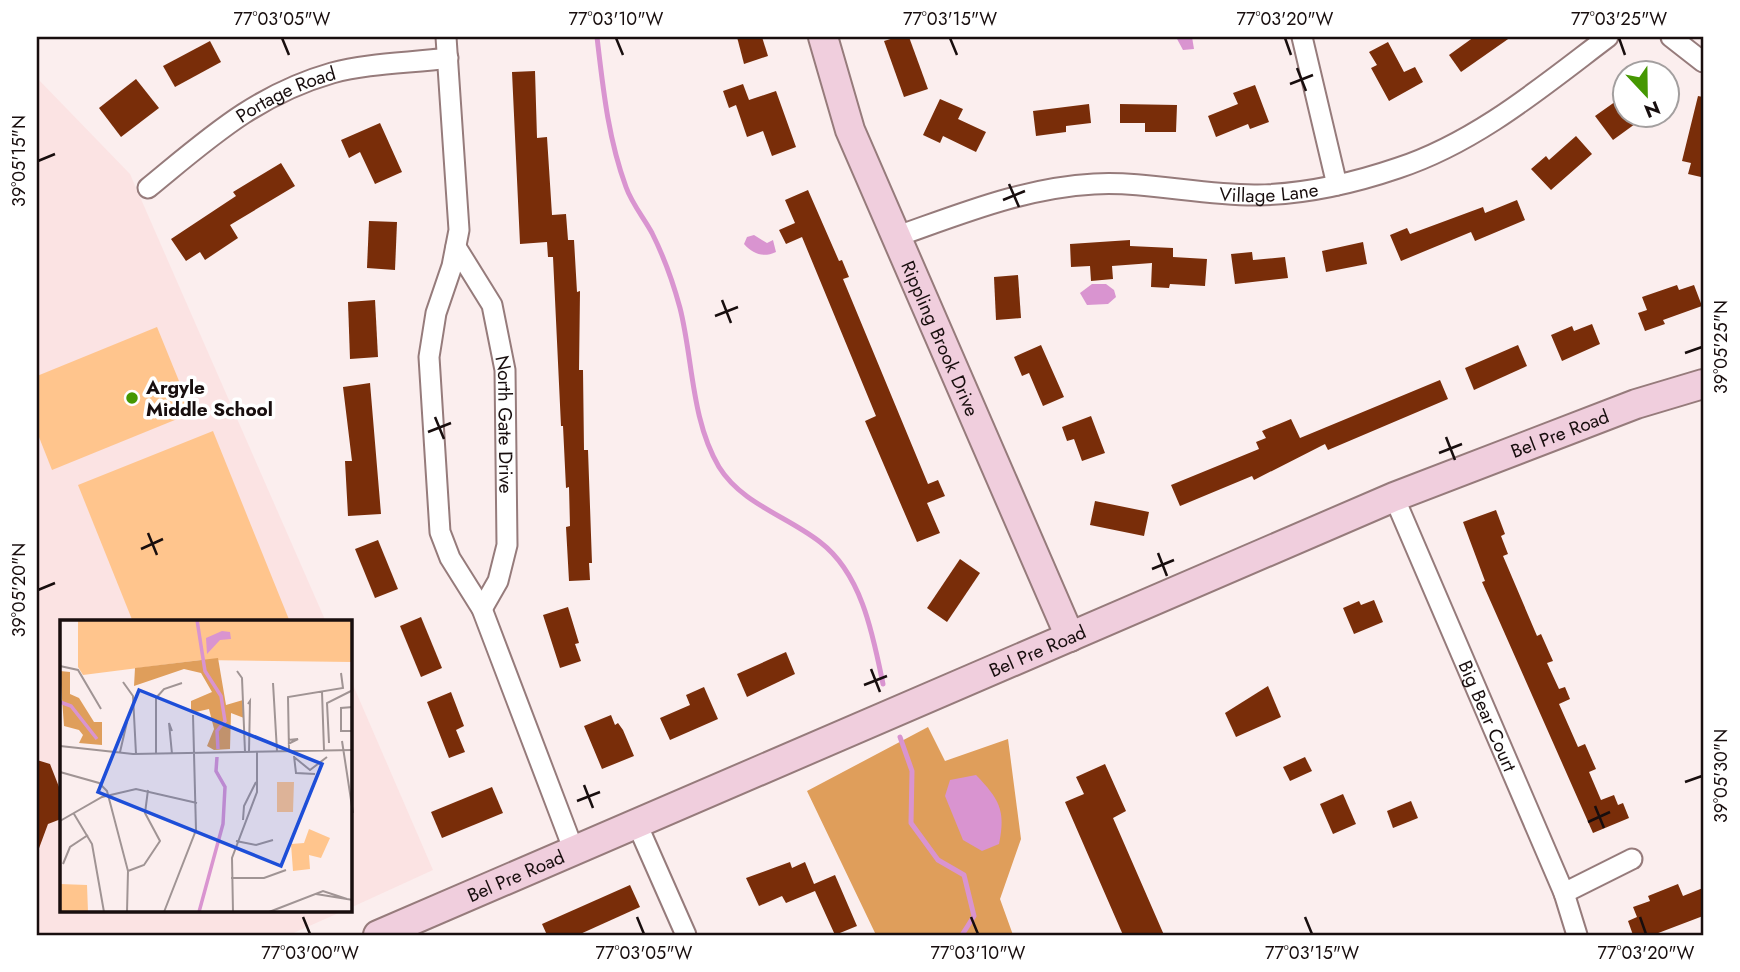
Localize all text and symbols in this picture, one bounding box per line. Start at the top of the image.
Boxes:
text: 77°03'05"W [234,6,331,32]
text: 77°03'10"W [569,6,664,32]
text: 77°03'15"W [903,6,997,32]
text: 77°03'20"W [1237,6,1334,32]
text: 77°03'25"W [1571,6,1667,32]
street label: Portage Road [231,60,339,129]
north arrow [1610,60,1680,130]
text: N [1640,94,1664,125]
text: 39°05'15"N [6,115,32,207]
street label: Village Lane [1218,176,1320,209]
street label: Rippling Brook Drive [894,257,986,421]
text: 39°05'25"N [1708,300,1734,394]
street label: North Gate Drive [488,353,519,494]
place label: Argyle Middle School [145,374,273,423]
marker: Argyle Middle School [124,390,140,406]
street label: Bel Pre Road [1507,403,1613,465]
text: 39°05'20"N [6,543,32,637]
street label: Bel Pre Road [985,618,1090,684]
inset map [60,620,352,912]
street label: Big Bear Court [1452,656,1523,776]
text: 39°05'30"N [1708,729,1734,823]
street label: Bel Pre Road [463,843,569,909]
text: 77°03'00"W [261,940,359,966]
text: 77°03'05"W [596,940,693,966]
text: 77°03'10"W [931,940,1026,966]
text: 77°03'15"W [1265,940,1359,966]
text: 77°03'20"W [1598,940,1695,966]

